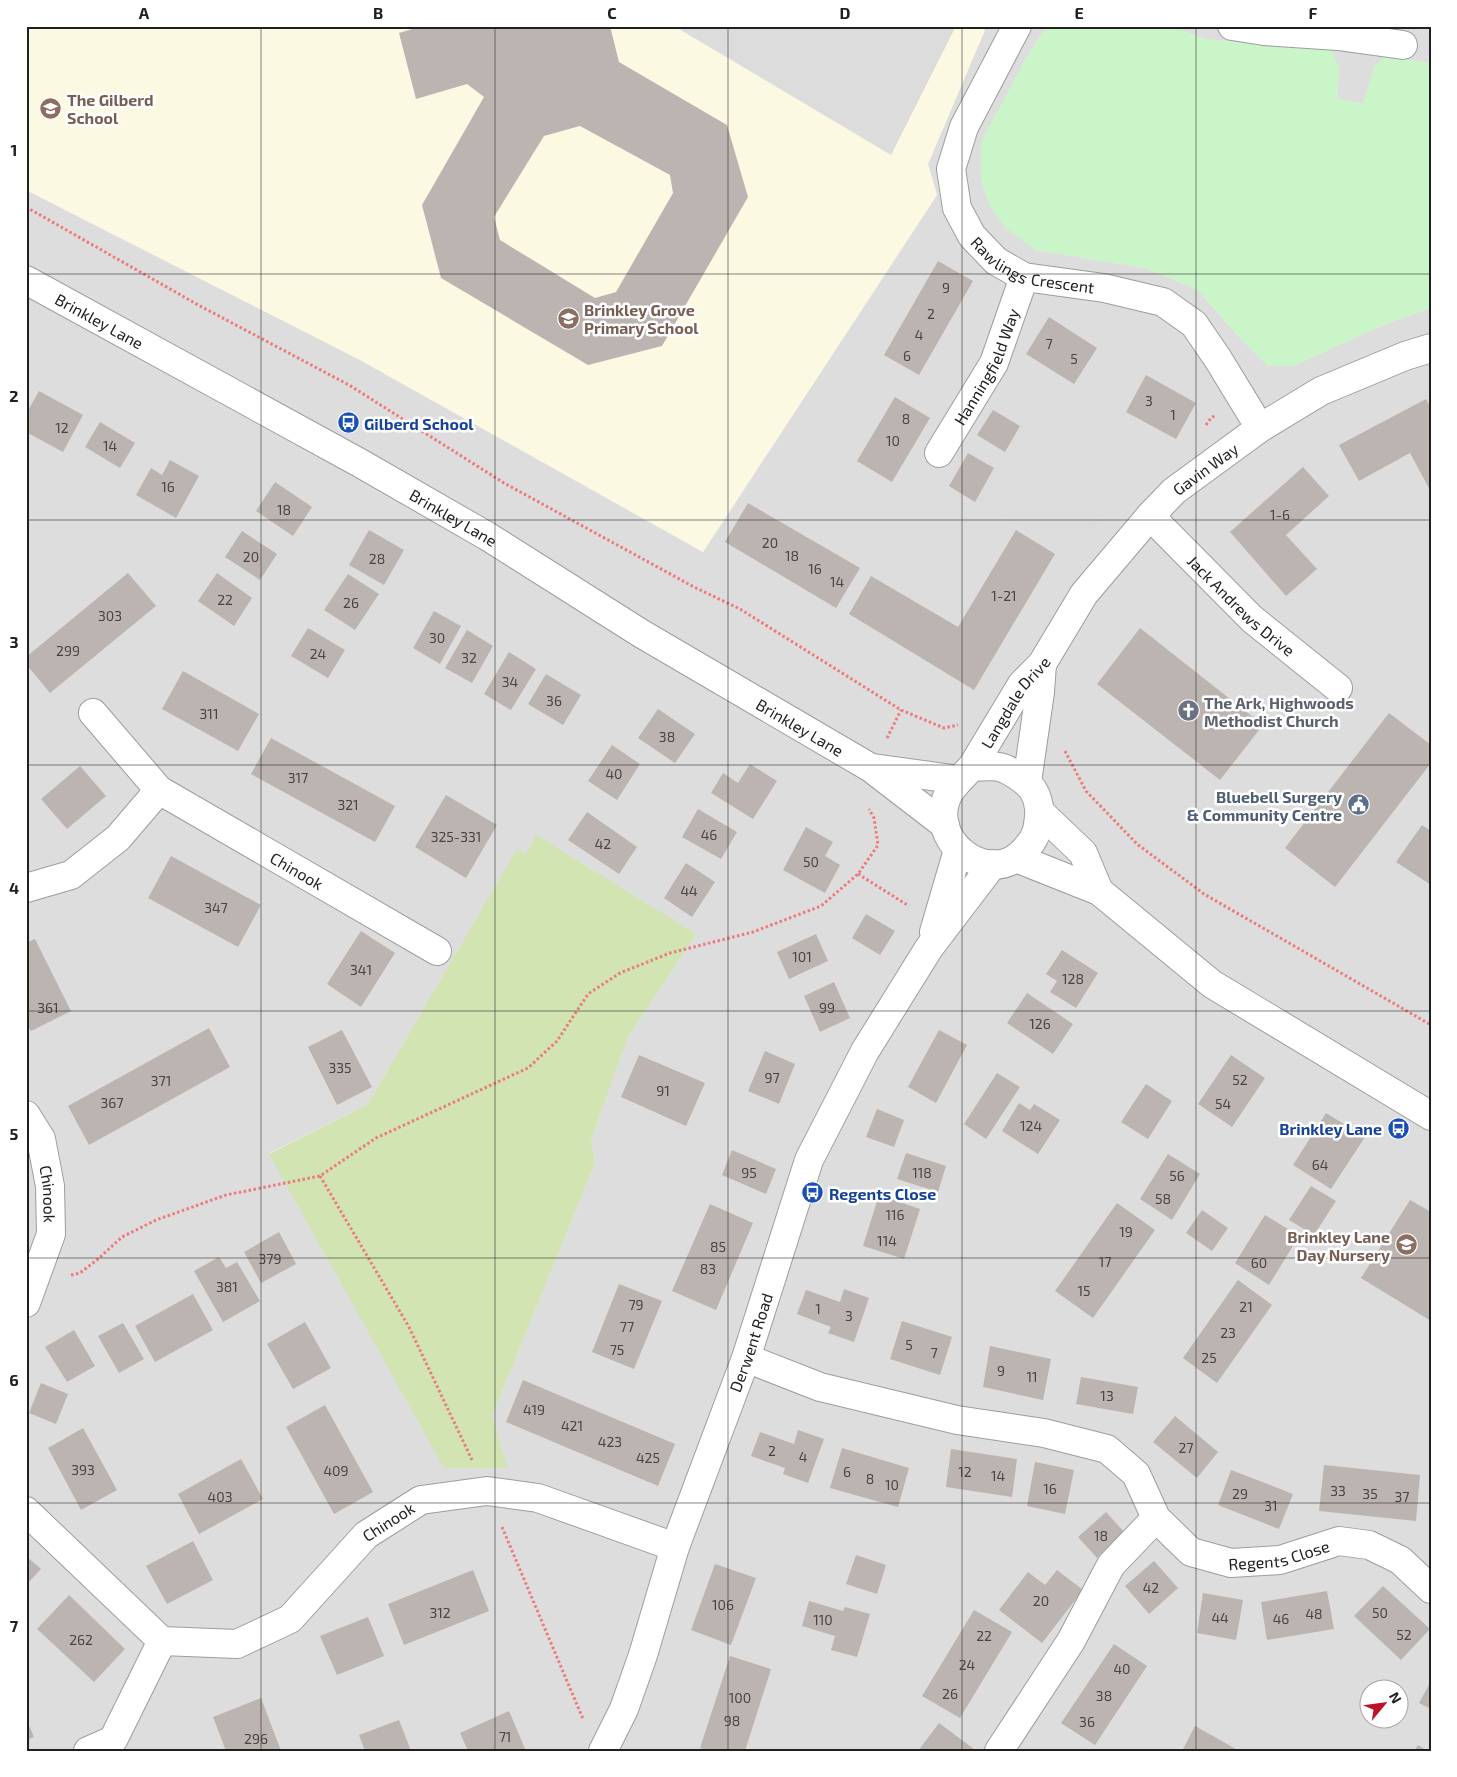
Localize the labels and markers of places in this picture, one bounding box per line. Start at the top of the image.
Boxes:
place label: The Gilberd School [67,90,154,127]
school or university icon: The Gilberd School [39,96,63,120]
place label: Brinkley Grove Primary School [584,300,699,338]
school or university icon: Brinkley Grove Primary School [556,306,580,330]
bus stop icon: Gilberd School [336,411,360,435]
place label: Gilberd School [364,414,474,433]
place label: The Ark, Highwoods Methodist Church [1204,693,1354,730]
church icon: The Ark, Highwoods Methodist Church [1176,699,1200,723]
place label: Bluebell Surgery & Community Centre [1187,787,1342,825]
public building icon: Bluebell Surgery & Community Centre [1346,793,1370,817]
bus stop icon: Brinkley Lane [1386,1116,1410,1140]
place label: Brinkley Lane [1279,1119,1382,1139]
bus stop icon: Regents Close [801,1181,825,1205]
place label: Regents Close [829,1184,936,1203]
place label: Brinkley Lane Day Nursery [1287,1227,1390,1265]
school or university icon: Brinkley Lane Day Nursery [1394,1233,1418,1257]

